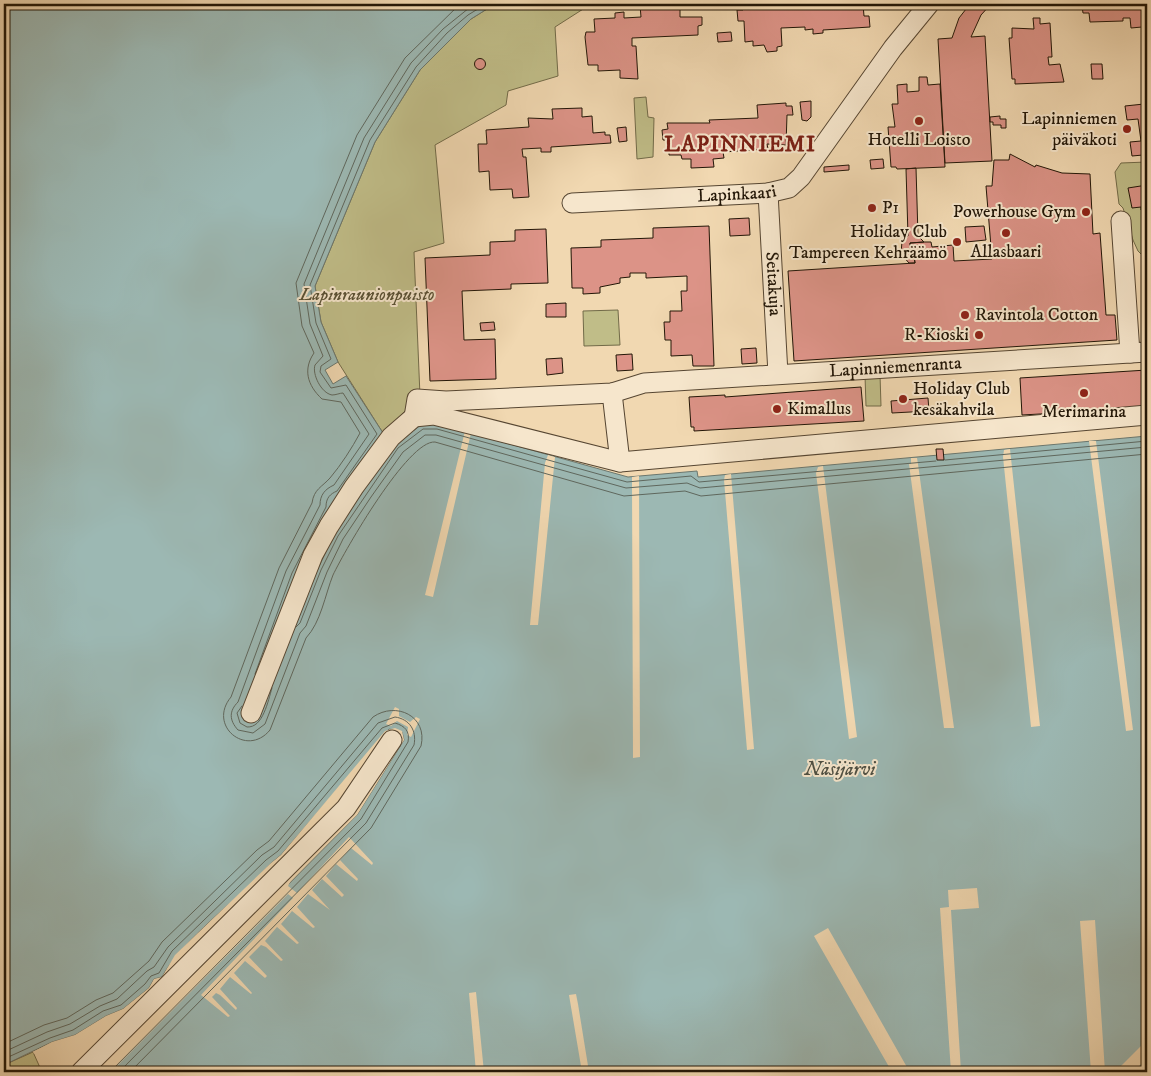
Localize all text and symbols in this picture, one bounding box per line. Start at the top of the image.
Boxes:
place label: Lapinniemen päiväkoti [1021,108,1118,151]
marker: Hotelli Loisto [913,115,925,127]
marker: Lapinniemen päiväkoti [1121,123,1133,135]
place label: Hotelli Loisto [867,129,971,151]
district label: LAPINNIEMI [664,131,816,158]
street label: Lapinkaari [697,180,779,208]
place label: P1 [882,197,899,219]
place label: Powerhouse Gym [953,201,1076,223]
marker: P1 [866,202,878,214]
marker: Powerhouse Gym [1080,206,1092,218]
place label: Holiday Club Tampereen Kehräämö [789,221,947,264]
marker: Allasbaari [1000,227,1012,239]
marker: Holiday Club Tampereen Kehräämö [951,236,963,248]
place label: Allasbaari [971,241,1042,263]
street label: Seitakuja [760,251,786,317]
park label: Lapinraunionpuisto [298,284,435,306]
place label: Ravintola Cotton [975,304,1099,326]
marker: Ravintola Cotton [959,309,971,321]
place label: R-Kioski [904,324,969,346]
marker: R-Kioski [973,329,985,341]
street label: Lapinniemenranta [829,352,963,383]
place label: Holiday Club kesäkahvila [913,378,1010,421]
marker: Merimarina [1078,387,1090,399]
marker: Holiday Club kesäkahvila [897,393,909,405]
place label: Kimallus [787,398,851,420]
place label: Merimarina [1042,401,1127,423]
marker: Kimallus [771,403,783,415]
water label: Näsijärvi [804,758,876,781]

